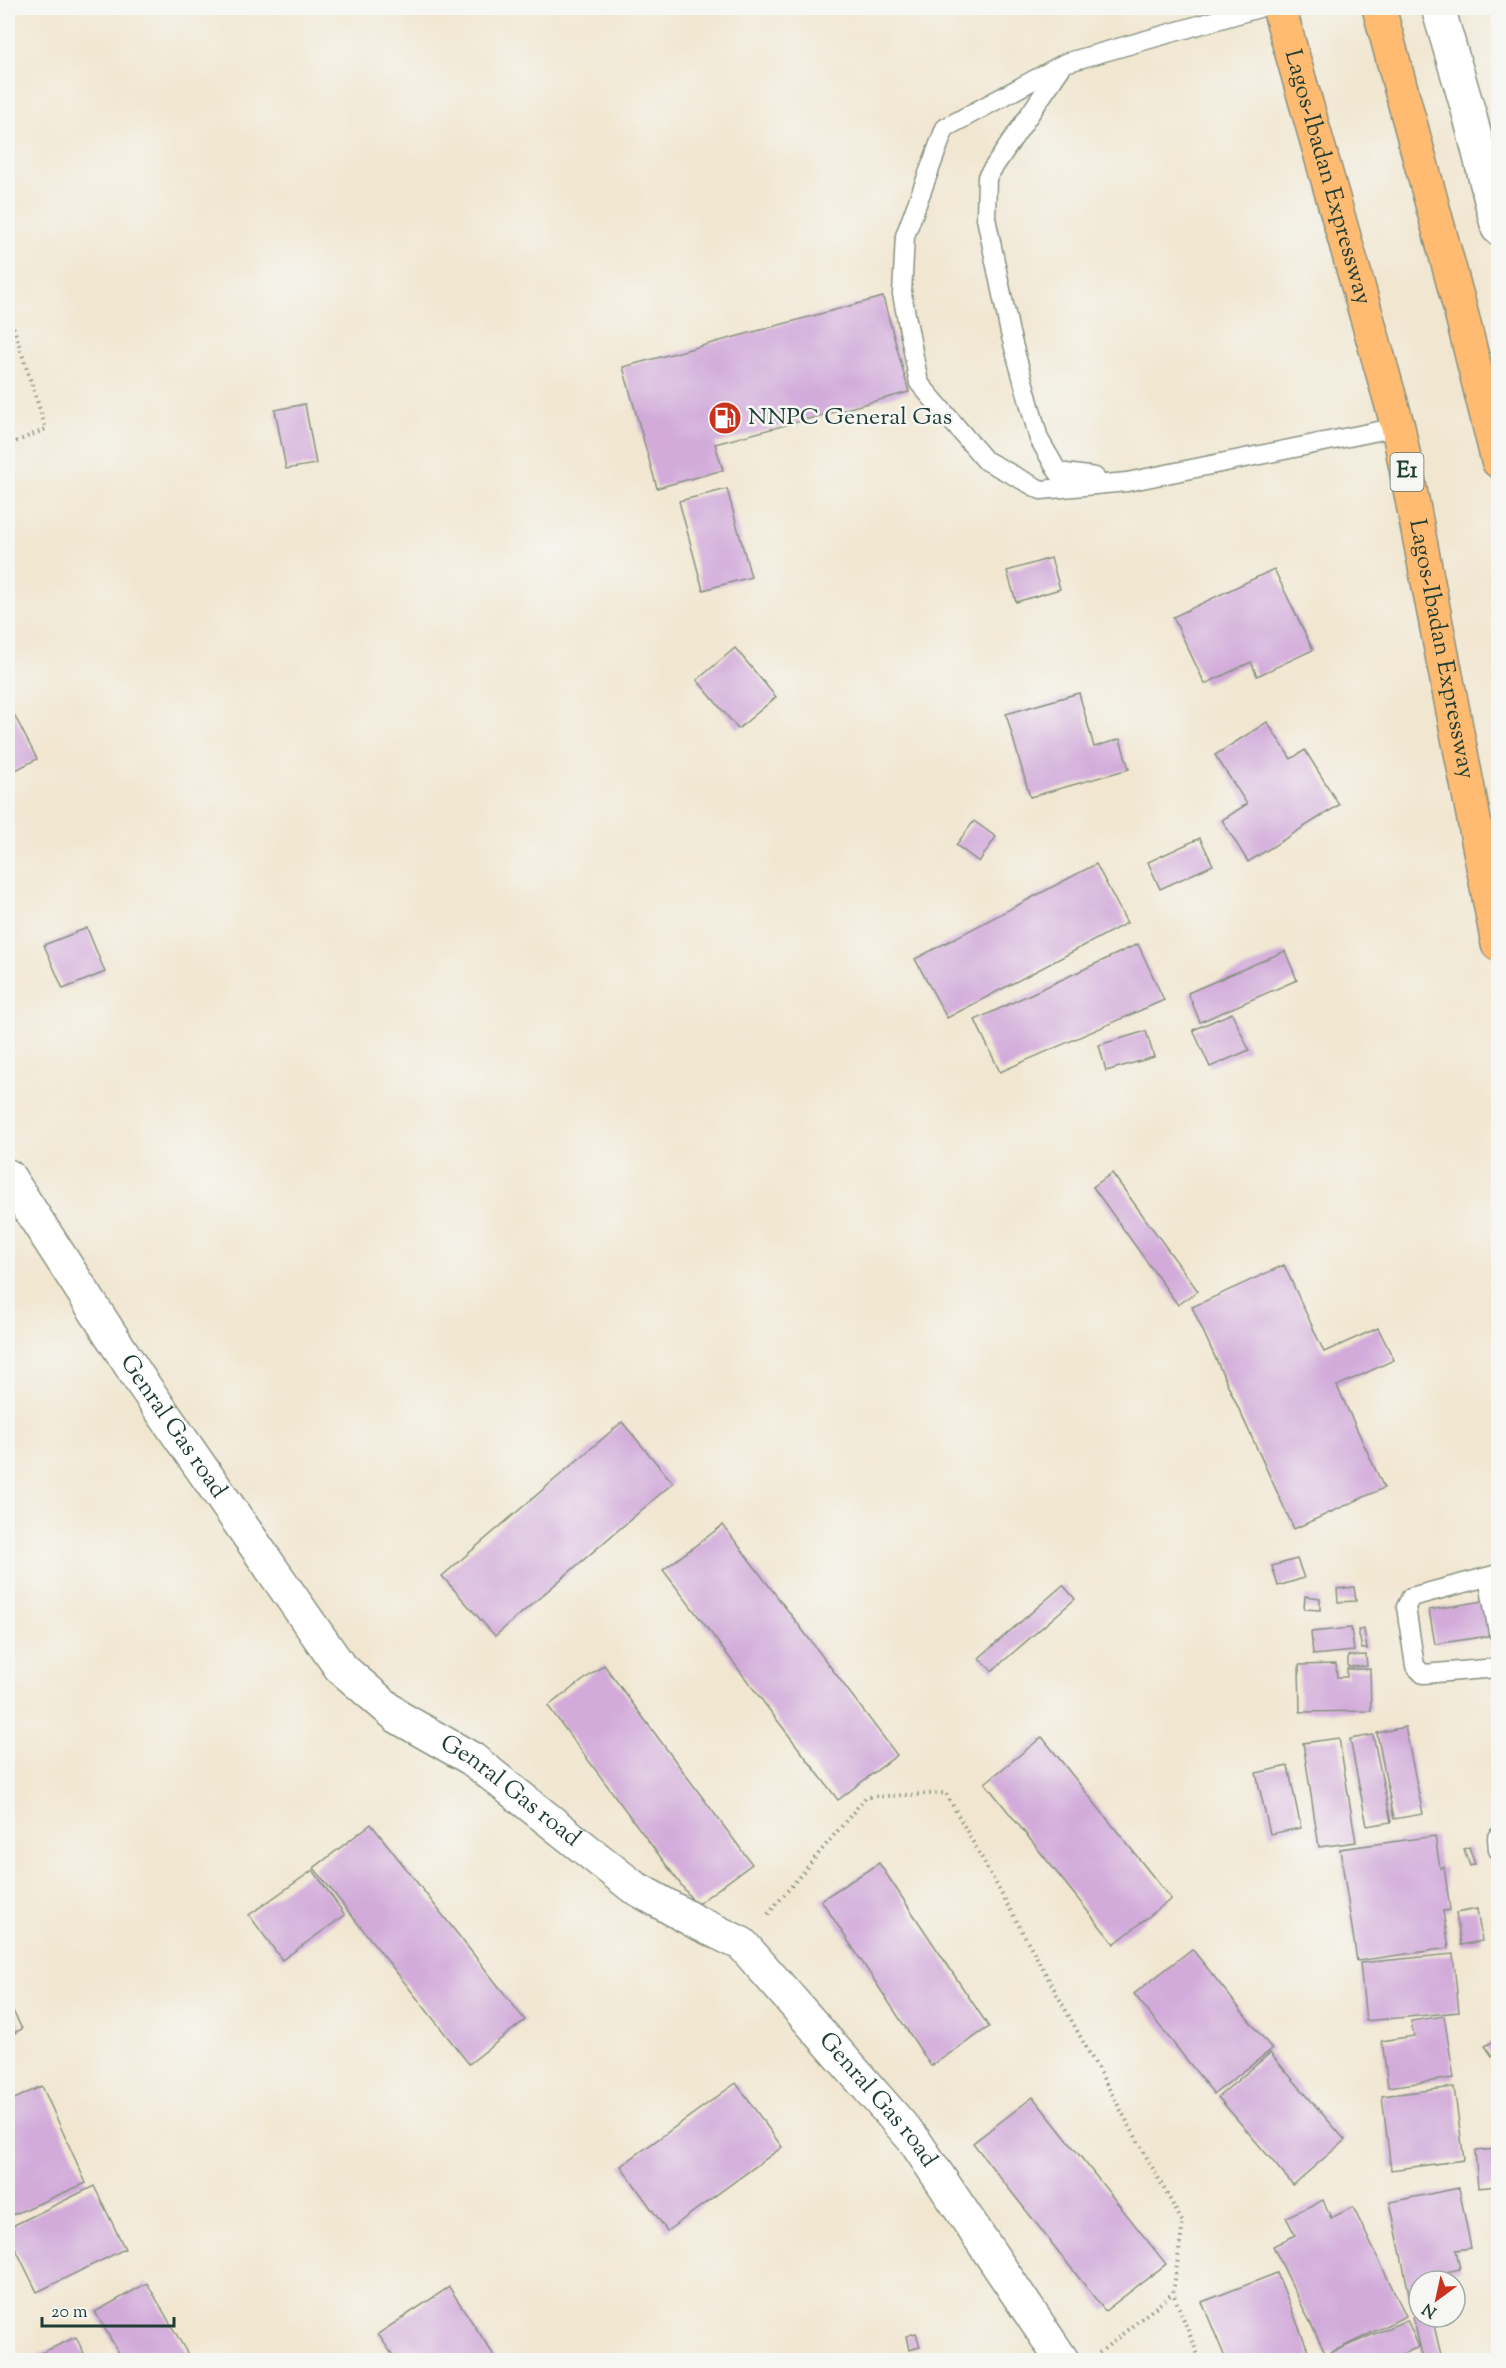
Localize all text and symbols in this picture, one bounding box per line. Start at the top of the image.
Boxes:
street label: Lagos-Ibadan Expressway [1275,46,1380,309]
fuel station icon: NNPC General Gas [707,400,743,436]
place label: NNPC General Gas [748,401,952,435]
road number: E1 [1390,453,1424,491]
street label: Lagos-Ibadan Expressway [1399,516,1483,782]
street label: Genral Gas road [111,1348,235,1506]
street label: Genral Gas road [433,1727,588,1856]
street label: Genral Gas road [810,2025,945,2175]
north arrow [1407,2269,1467,2329]
scale bar [42,2290,174,2328]
text: N [1418,2296,1442,2323]
text: 20 m [51,2300,88,2326]

